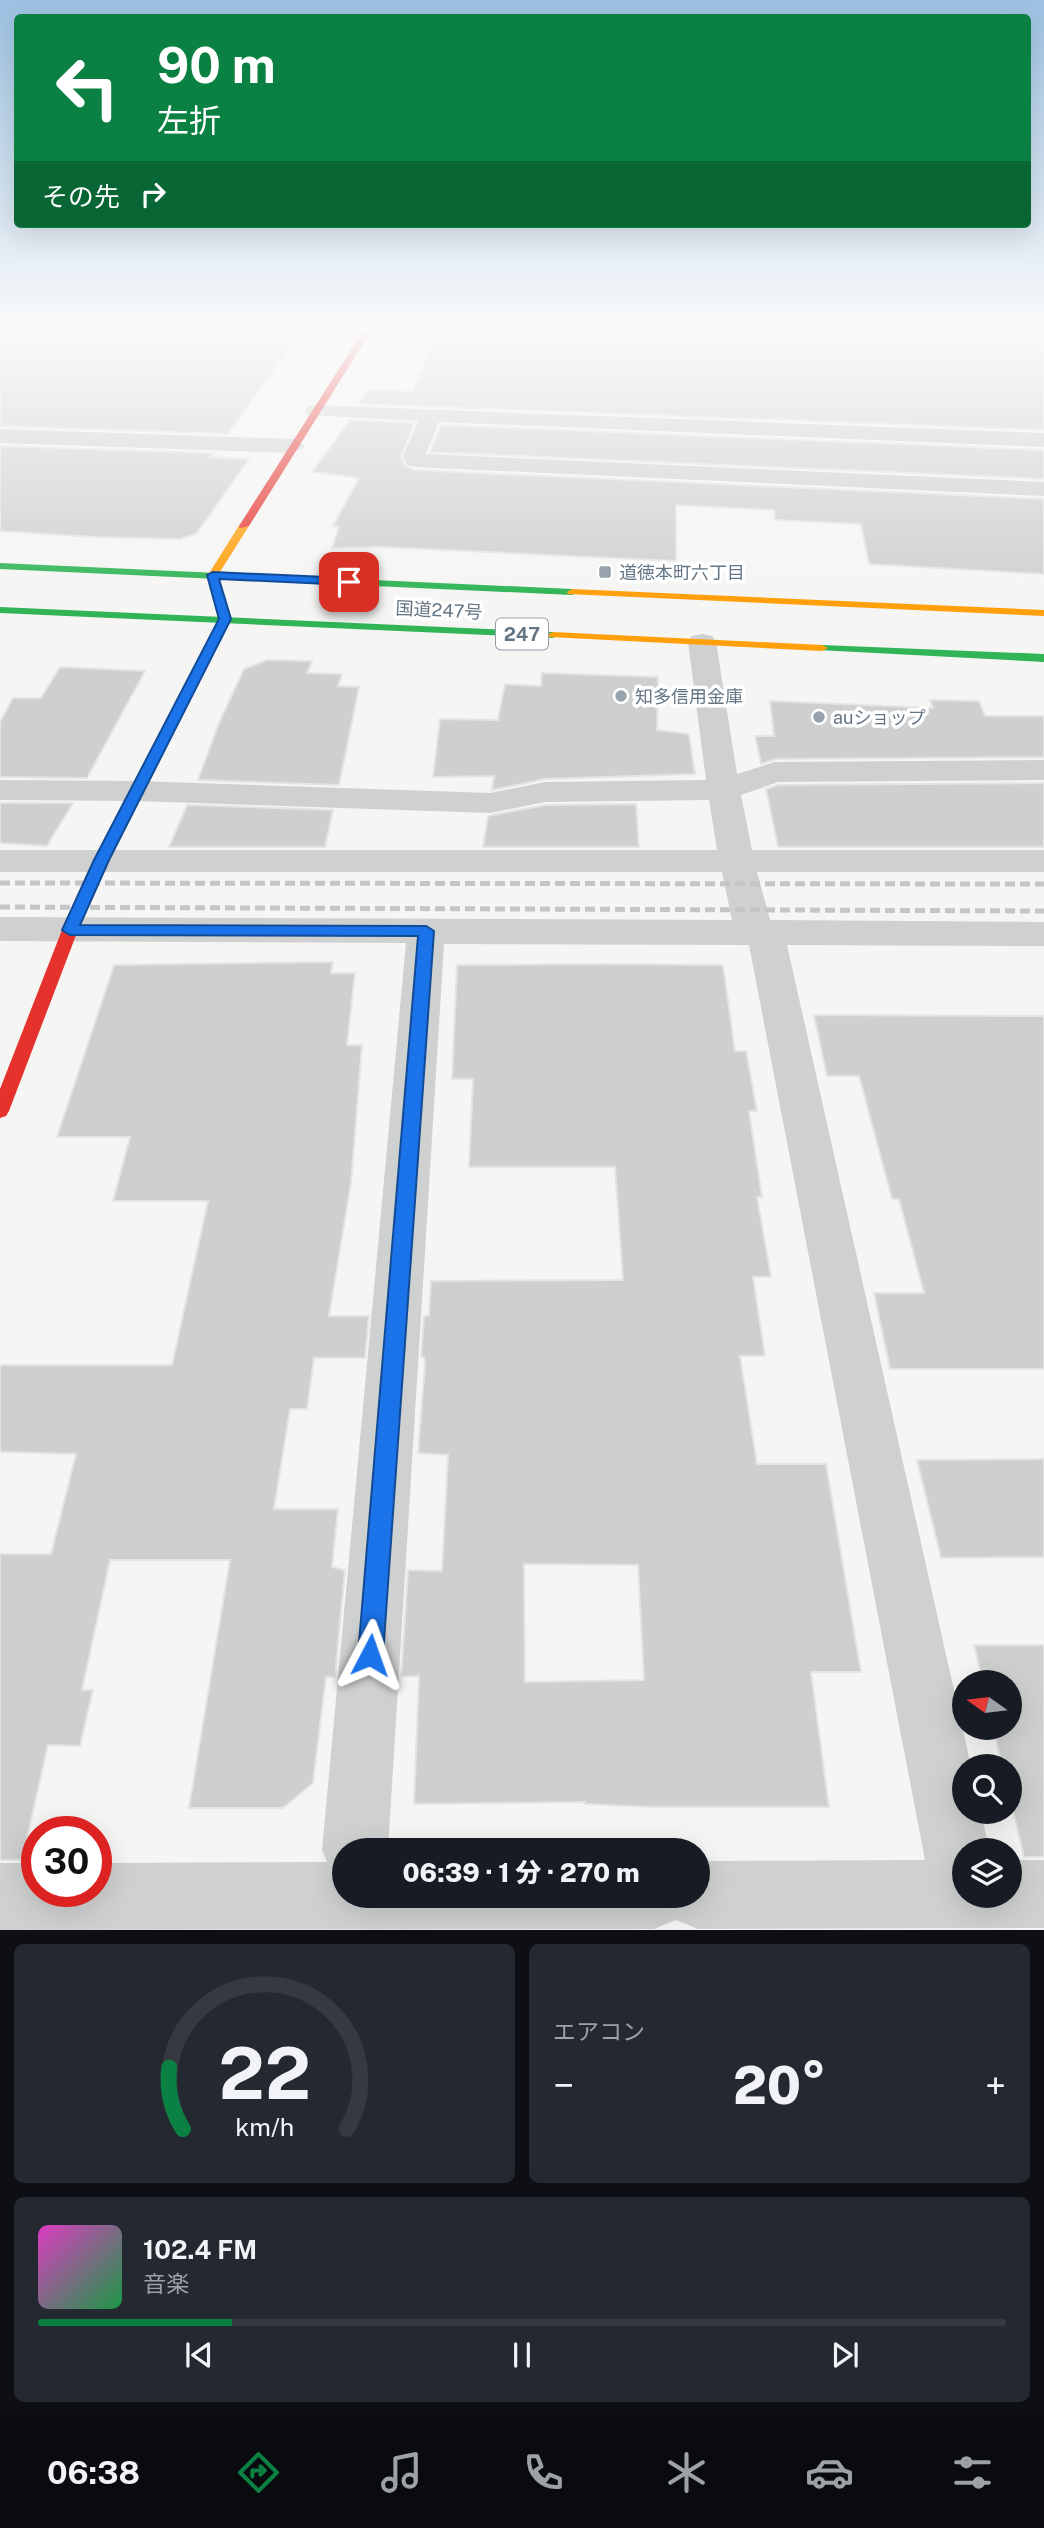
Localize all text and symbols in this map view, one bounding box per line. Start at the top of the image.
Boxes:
text: 90 m [157,36,276,94]
icon: left [42,42,133,133]
text: 左折 [157,102,221,139]
icon: right [134,175,172,213]
text: その先 [42,181,120,212]
pin [319,552,379,612]
place label: 道徳本町六丁目 [619,562,745,583]
icon: arrive [330,563,368,601]
marker: 道徳本町六丁目 [597,564,613,580]
street label: 国道247号 [395,597,483,623]
road number: 247 [496,618,548,650]
place label: 知多信用金庫 [635,686,743,707]
marker: 知多信用金庫 [613,688,629,704]
place label: auショップ [833,707,925,728]
marker: auショップ [811,709,827,725]
position arrow [333,1618,407,1692]
north arrow [952,1670,1022,1740]
map controls [952,1670,1022,1908]
button: search [952,1754,1022,1824]
speed limit sign: 30 [21,1816,112,1907]
button: layers [952,1838,1022,1908]
text: 06:39 · 1 分 · 270 m [402,1857,640,1888]
text: エアコン [553,2018,645,2045]
text: 22 [218,2031,311,2116]
text: 20° [733,2055,826,2116]
text: − [553,2063,574,2108]
text: + [985,2063,1006,2108]
text: km/h [235,2112,294,2142]
text: 102.4 FM [143,2234,257,2265]
text: 音楽 [143,2270,189,2297]
icon: previous [180,2336,218,2374]
icon: pause [503,2336,541,2374]
icon: next [826,2336,864,2374]
icon: directions [234,2448,283,2497]
icon: music [377,2448,426,2497]
icon: phone [519,2448,568,2497]
icon: climate [662,2448,711,2497]
icon: car [805,2448,854,2497]
icon: filters [948,2448,997,2497]
text: 06:38 [47,2454,140,2491]

